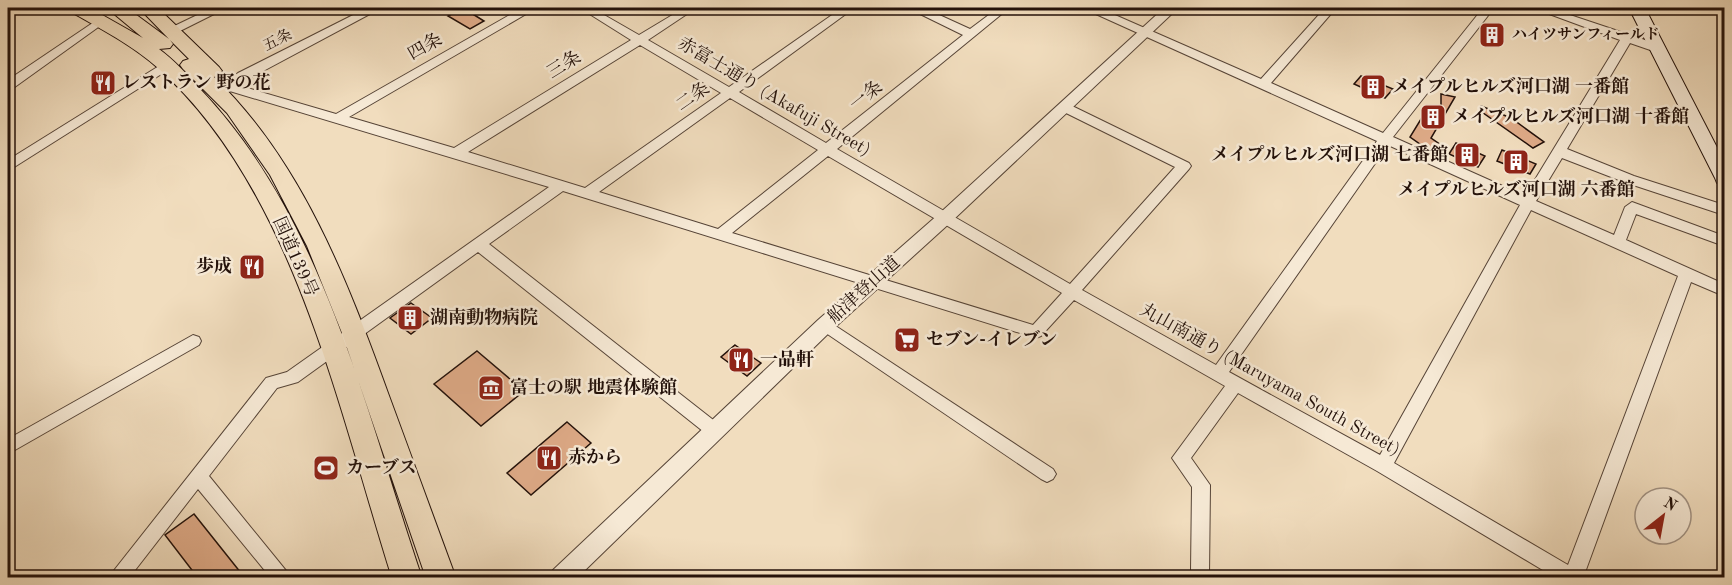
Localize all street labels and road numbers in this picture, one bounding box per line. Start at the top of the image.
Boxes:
street label: 五条 [260,26,295,54]
street label: 四条 [404,28,445,64]
street label: 赤富士通り (Akafuji Street) [675,33,874,160]
street label: 三条 [543,46,584,82]
street label: 一条 [845,76,886,114]
street label: 二条 [672,78,713,115]
street label: 国道139号 [269,214,322,300]
street label: 船津登山道 [823,252,903,327]
street label: 丸山南通り (Maruyama South Street) [1137,299,1404,459]

